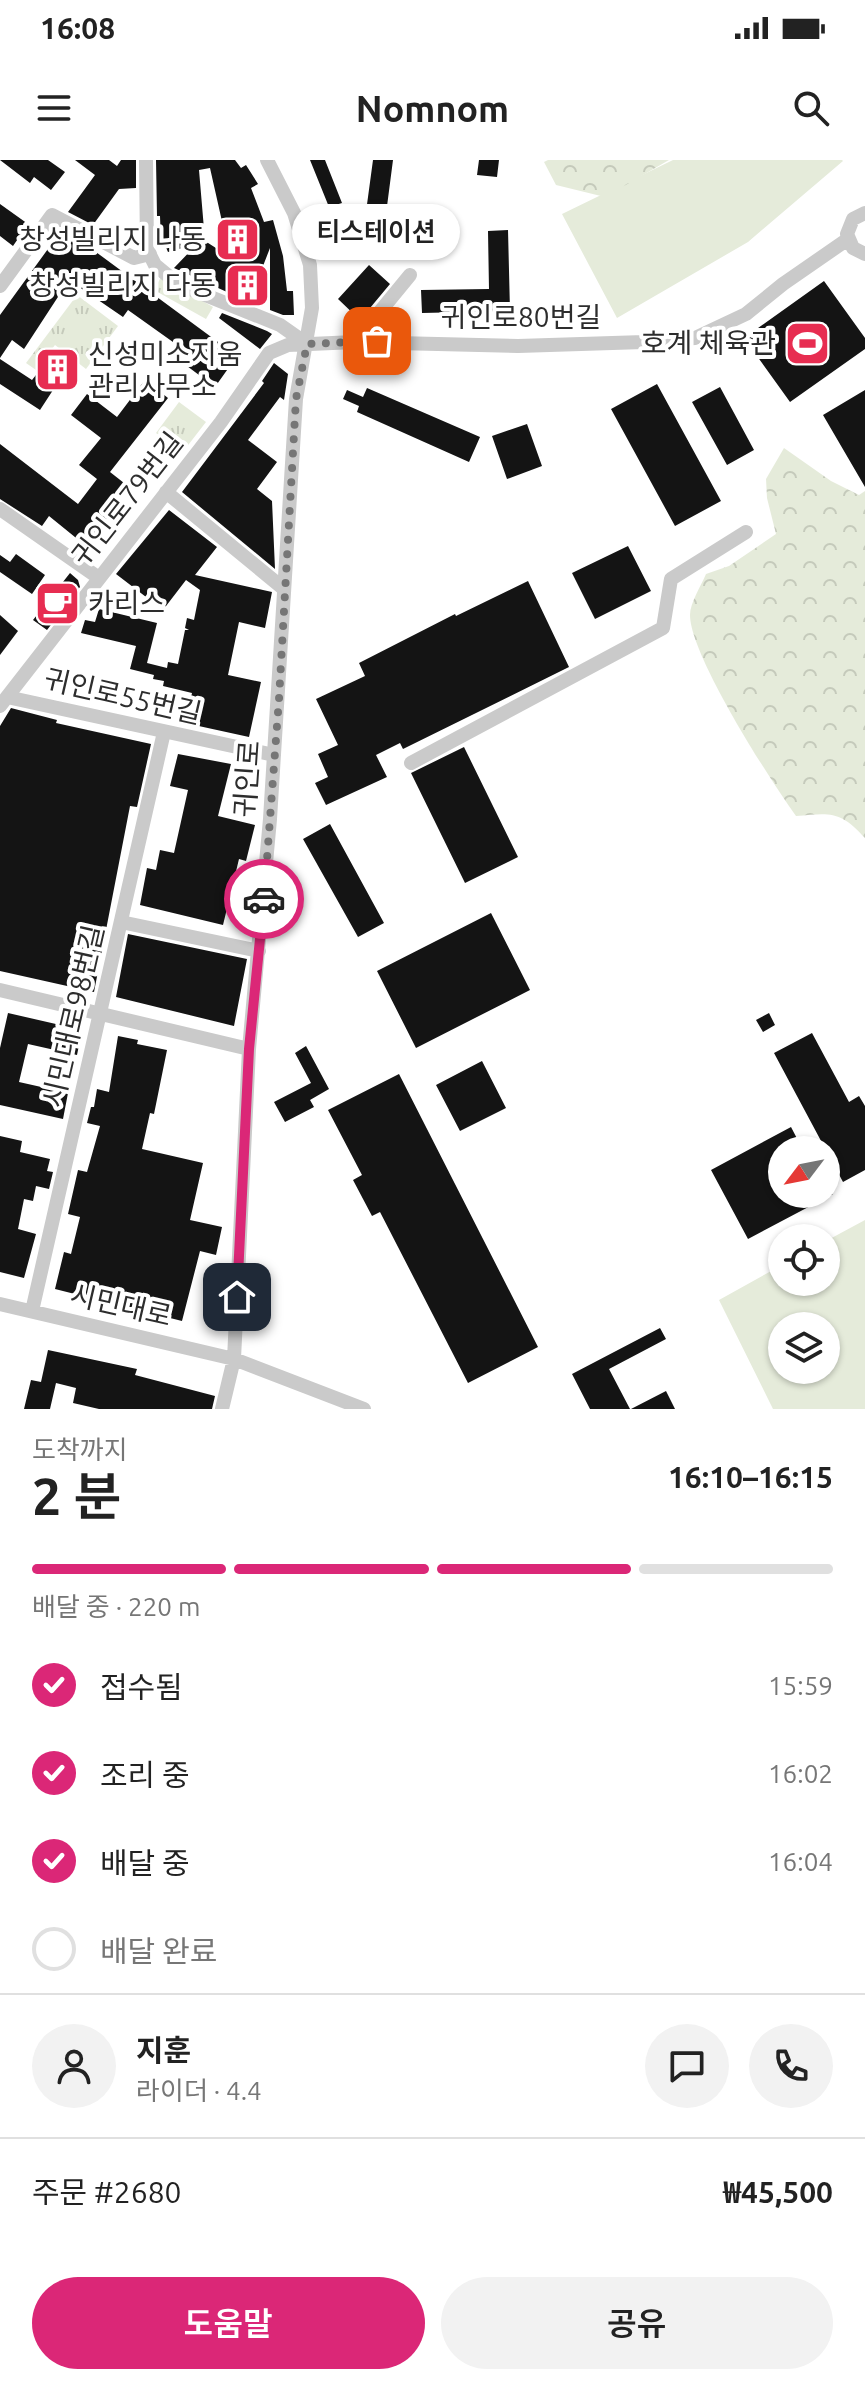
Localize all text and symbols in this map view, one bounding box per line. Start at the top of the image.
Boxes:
text: 16:08 [40,11,115,45]
icon: menu [32,86,76,130]
icon: search [789,86,833,130]
text: Nomnom [356,88,509,129]
callout: 티스테이션 [293,205,461,261]
building icon: 창성빌리지 나동 [213,215,261,263]
text: 티스테이션 [316,217,436,246]
place label: 창성빌리지 나동 [19,223,206,254]
building icon: 창성빌리지 다동 [223,261,271,309]
place label: 창성빌리지 다동 [29,269,216,300]
street label: 귀인로80번길 [441,301,601,332]
pin [343,307,411,375]
icon: bag [355,319,399,363]
sports icon: 호계 체육관 [783,319,831,367]
place label: 호계 체육관 [641,327,776,358]
place label: 신성미소지움 관리사무소 [88,338,243,401]
building icon: 신성미소지움 관리사무소 [33,346,81,394]
street label: 귀인로79번길 [65,426,188,571]
cafe icon: 카리스 [33,579,81,627]
place label: 카리스 [88,587,165,618]
street label: 귀인로55번길 [41,662,205,729]
street label: 귀인로 [228,739,265,819]
courier [224,859,304,939]
icon: car [242,877,286,921]
street label: 시민대로98번길 [36,922,109,1110]
north arrow [768,1136,840,1208]
map controls [768,1136,840,1384]
button: locate [768,1224,840,1296]
pin [203,1263,271,1331]
icon: home [215,1275,259,1319]
street label: 시민대로 [67,1278,175,1331]
button: layers [768,1312,840,1384]
text: 도착까지 [32,1435,128,1464]
text: 16:10–16:15 [668,1460,833,1494]
text: 2 분 [32,1467,122,1525]
text: 배달 중 · 220 m [32,1592,200,1621]
icon: check [32,1663,76,1707]
text: 접수됨 [100,1670,183,1704]
text: 15:59 [768,1671,833,1700]
icon: check [32,1751,76,1795]
text: 조리 중 [100,1758,190,1792]
text: 16:02 [768,1759,833,1788]
icon: check [32,1839,76,1883]
text: 배달 중 [100,1846,190,1880]
text: 16:04 [768,1847,833,1876]
text: 배달 완료 [100,1934,217,1968]
button: person [32,2024,116,2108]
button: chat [645,2024,729,2108]
button: phone [749,2024,833,2108]
text: 지훈 [136,2033,191,2067]
text: 라이더 · 4.4 [136,2076,262,2105]
text: 주문 #2680 [32,2175,182,2209]
text: ₩45,500 [723,2175,833,2209]
button: 도움말 [32,2277,425,2369]
button: 공유 [441,2277,833,2369]

